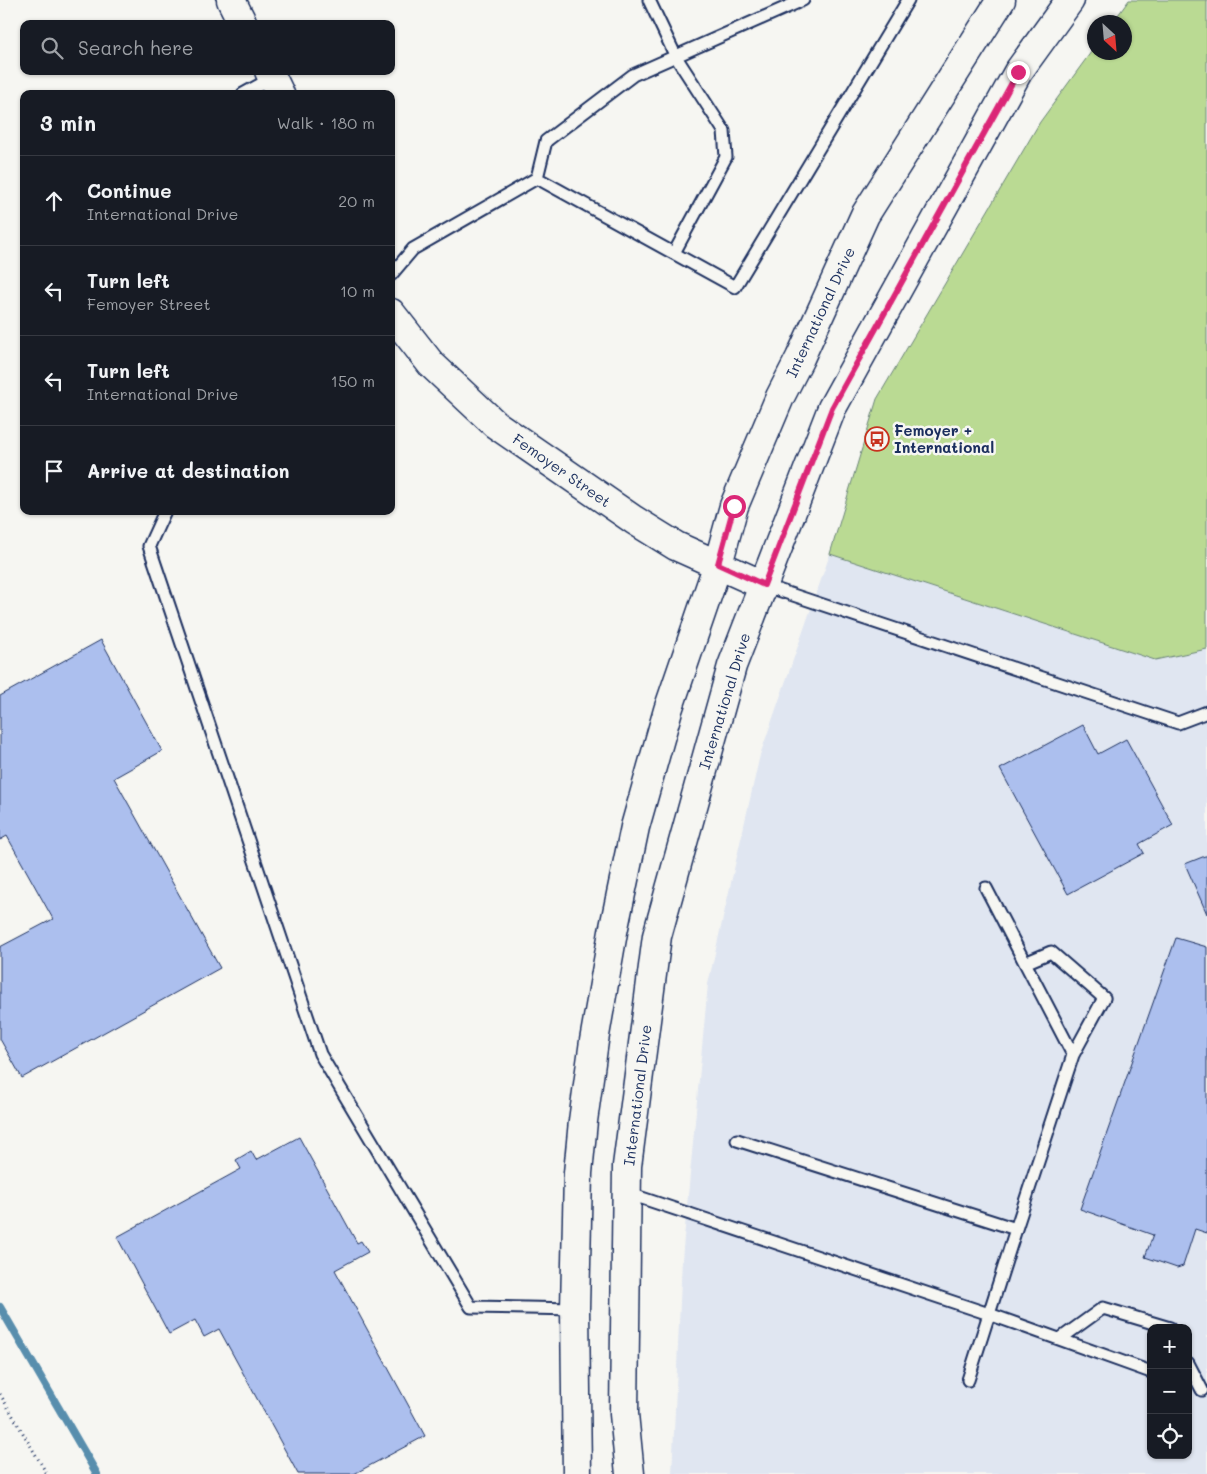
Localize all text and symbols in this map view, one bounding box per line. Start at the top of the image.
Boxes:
north arrow [1087,15,1132,60]
search box [20,20,395,75]
icon: search [38,34,66,62]
text: Search here [78,35,194,60]
route end [1007,61,1030,84]
text: 3 min [40,109,96,136]
text: Walk · 180 m [277,112,375,133]
text: Continue [87,178,172,203]
icon: ahead [40,187,68,215]
text: 20 m [338,190,375,211]
text: International Drive [87,203,238,224]
street label: International Drive [781,243,859,381]
text: Turn left [87,268,170,293]
icon: left [40,277,68,305]
text: 10 m [340,280,375,301]
text: Femoyer Street [87,293,210,314]
text: Turn left [87,358,170,383]
icon: left [40,367,68,395]
text: 150 m [331,370,375,391]
text: International Drive [87,383,238,404]
place label: Femoyer + International [894,420,994,457]
bus stop icon: Femoyer + International [864,426,890,452]
street label: Femoyer Street [509,429,615,511]
icon: arrive [40,457,68,485]
text: Arrive at destination [87,458,290,483]
route start [723,495,746,518]
street label: International Drive [694,630,754,772]
street label: International Drive [618,1023,656,1167]
map controls [1147,1324,1192,1459]
button: + [1147,1324,1192,1369]
button: − [1147,1369,1192,1414]
button: locate [1147,1414,1192,1459]

